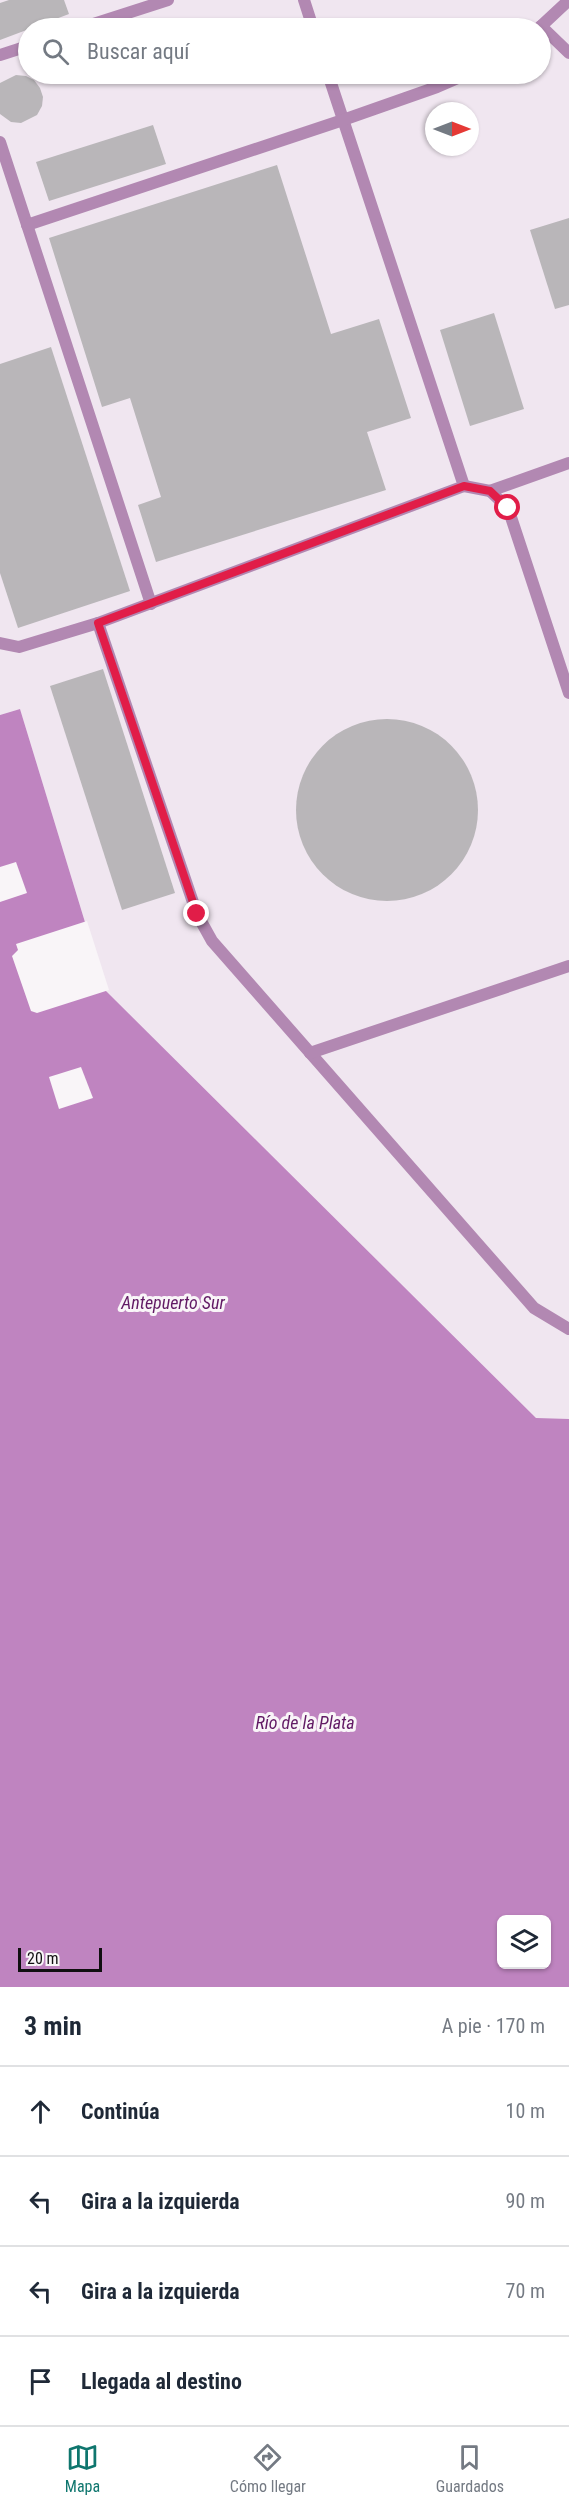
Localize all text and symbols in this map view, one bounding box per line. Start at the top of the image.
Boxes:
search box [18,18,551,84]
icon: search [39,35,72,68]
text: Buscar aquí [87,39,190,64]
north arrow [425,102,479,156]
route start [494,494,520,520]
route end [183,900,209,926]
water label: Antepuerto Sur [120,1292,225,1313]
water label: Río de la Plata [255,1712,355,1733]
map controls [497,1915,551,1969]
button: layers [497,1915,551,1969]
scale bar [18,1945,102,1972]
text: 20 m [27,1949,59,1968]
text: 3 min [24,2011,82,2041]
text: A pie · 170 m [442,2014,545,2038]
icon: ahead [24,2095,57,2128]
text: Continúa [81,2099,160,2124]
text: 10 m [506,2099,545,2123]
icon: left [24,2185,57,2218]
text: Gira a la izquierda [81,2189,240,2214]
text: 90 m [506,2189,545,2213]
icon: left [24,2275,57,2308]
text: Gira a la izquierda [81,2279,240,2304]
text: 70 m [506,2279,545,2303]
icon: arrive [24,2365,57,2398]
text: Llegada al destino [81,2369,242,2394]
tab: Mapa [65,2441,100,2496]
tab: Cómo llegar [230,2441,306,2496]
tab: Guardados [436,2441,504,2496]

